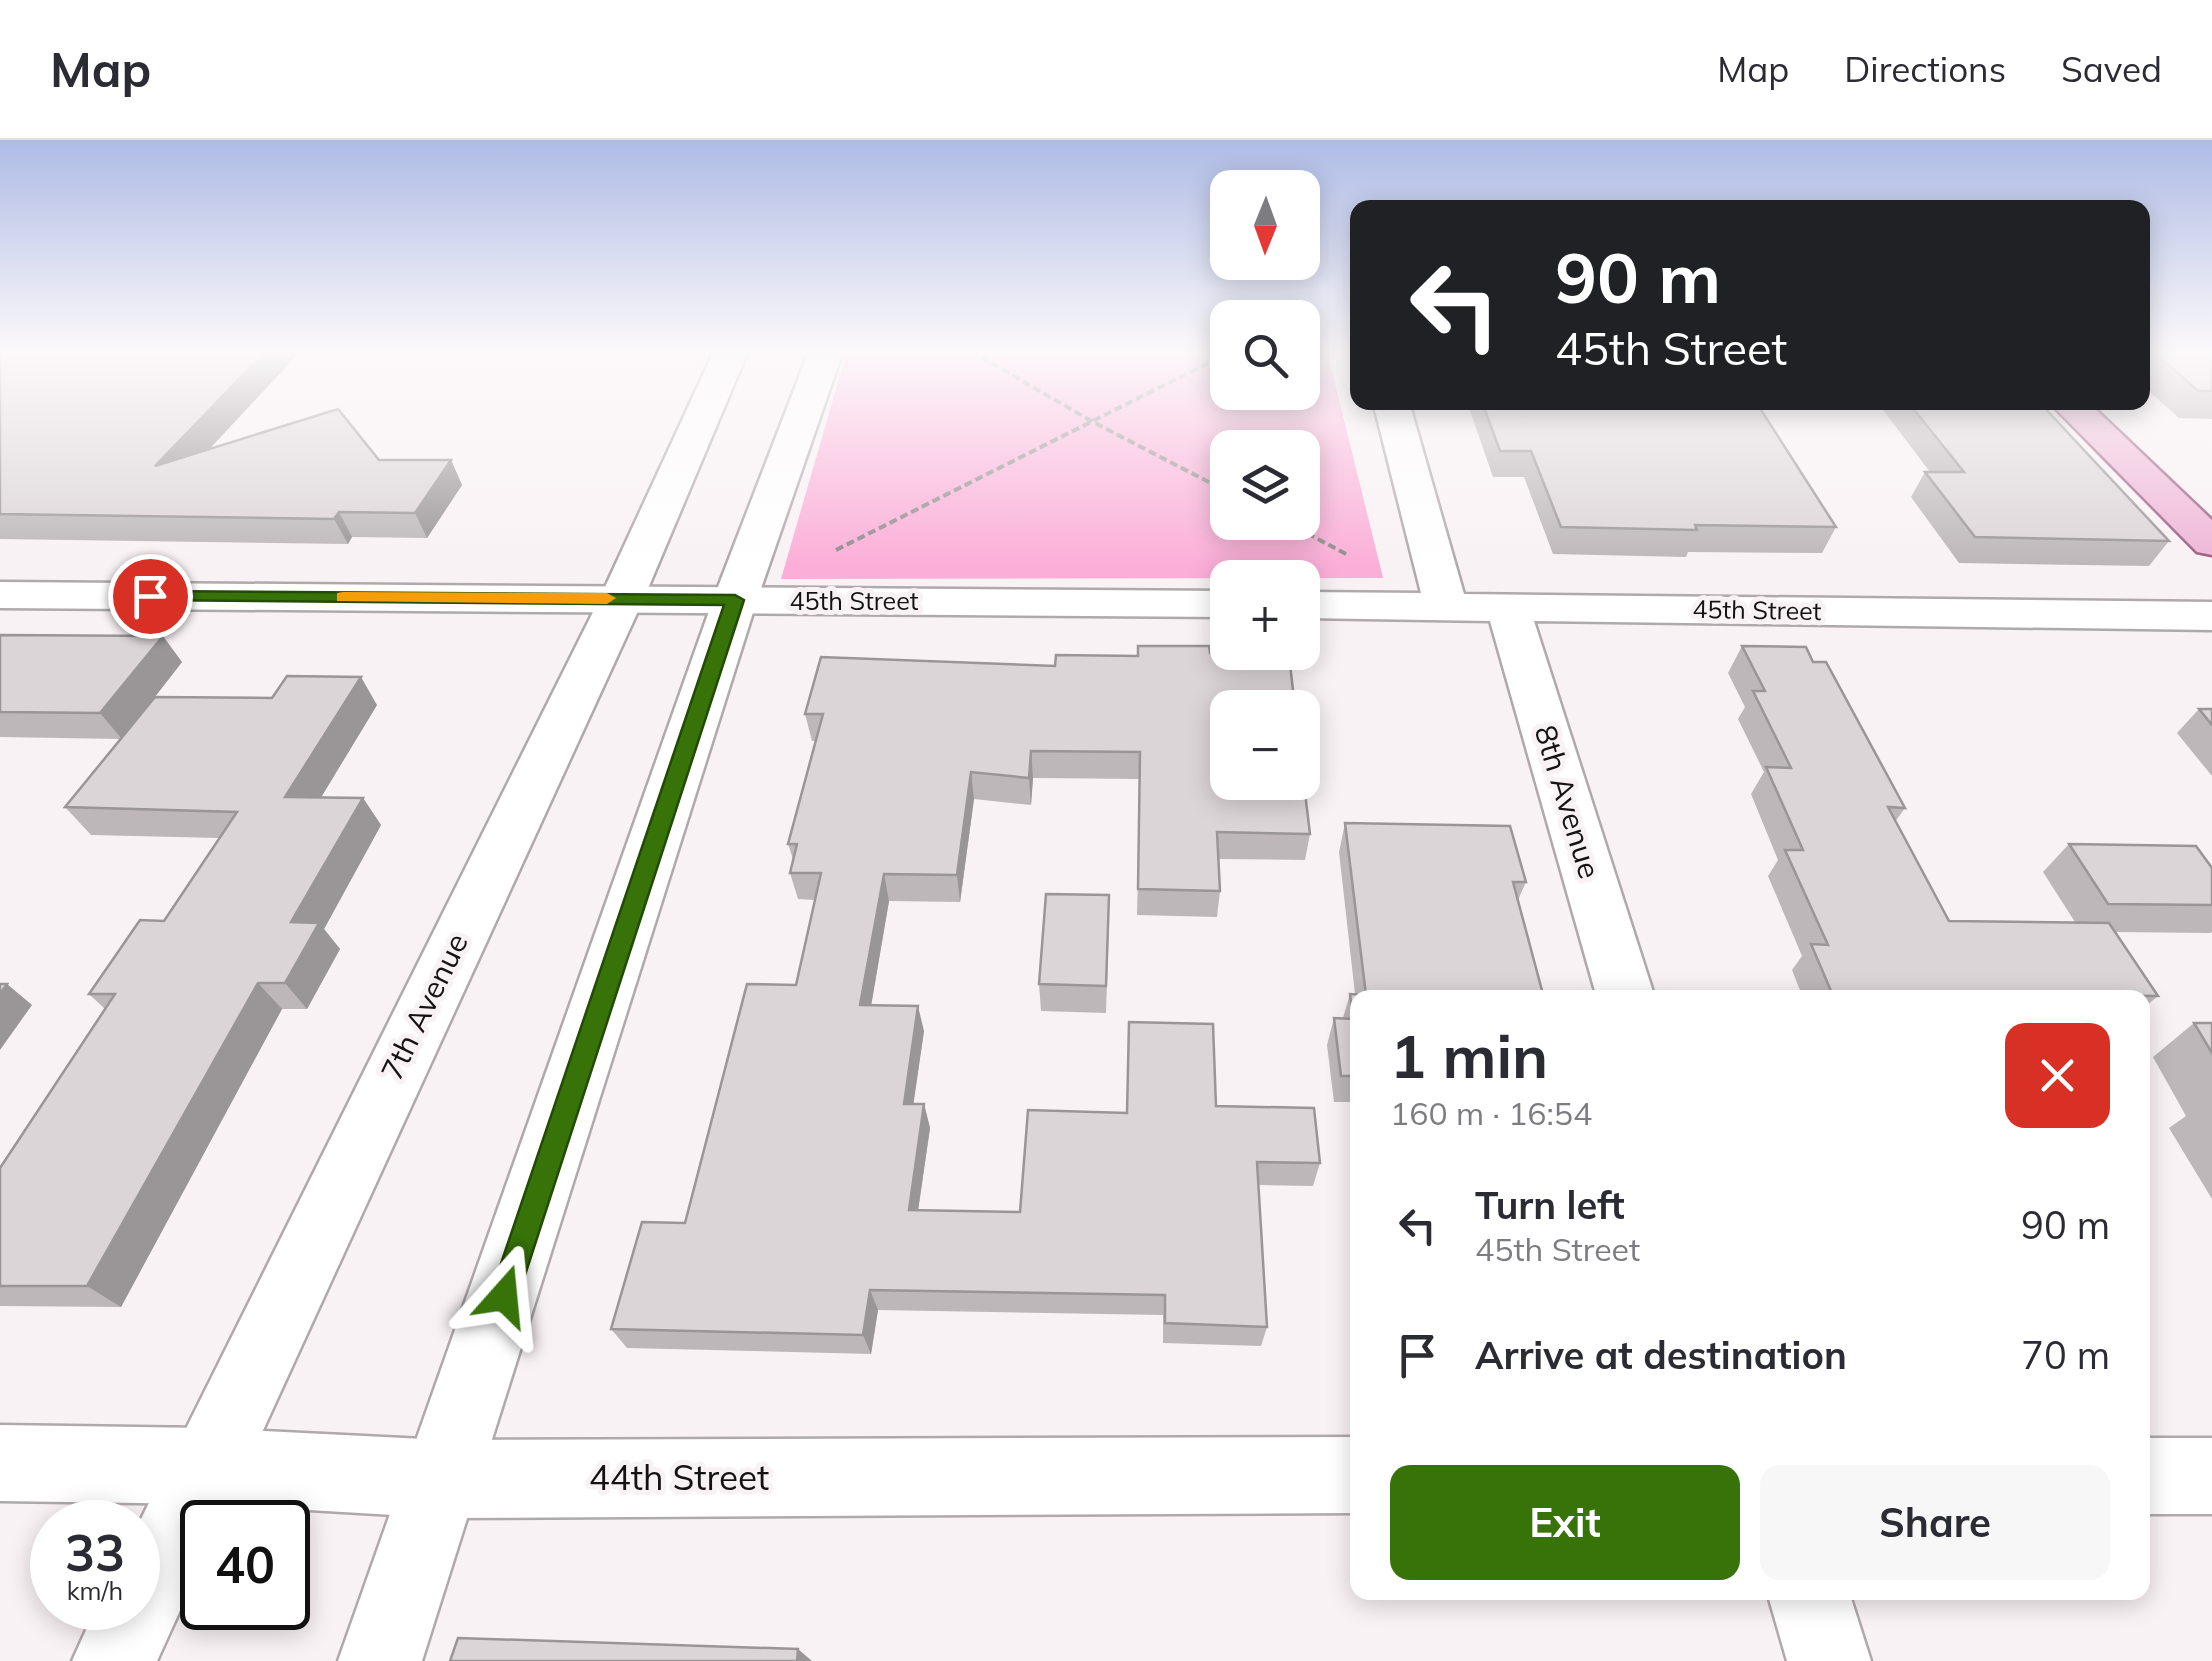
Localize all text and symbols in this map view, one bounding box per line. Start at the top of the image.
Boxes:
text: Map [50,39,151,99]
text: Map [1717,47,1789,91]
text: Directions [1844,47,2006,91]
text: Saved [2061,47,2162,91]
north arrow [1210,170,1320,280]
map controls [1210,170,1320,800]
text: 90 m [1555,233,1721,321]
icon: left [1390,240,1520,370]
button: search [1210,300,1320,410]
text: 45th Street [1555,320,1787,376]
button: layers [1210,430,1320,540]
pin [108,554,193,639]
button: + [1210,560,1320,670]
icon: arrive [123,569,178,624]
street label: 45th Street [789,585,919,616]
street label: 45th Street [1692,593,1822,626]
button: − [1210,690,1320,800]
street label: 8th Avenue [1527,720,1609,883]
street label: 7th Avenue [372,927,476,1086]
text: 1 min [1390,1018,1548,1093]
button: close [2005,1023,2110,1128]
text: 160 m · 16:54 [1390,1093,1592,1133]
text: Turn left [1475,1181,1625,1229]
icon: left [1390,1198,1445,1253]
text: 90 m [2021,1201,2110,1249]
text: 45th Street [1475,1229,1640,1269]
position arrow [452,1244,556,1348]
icon: arrive [1390,1328,1445,1383]
text: Arrive at destination [1475,1331,1847,1379]
text: 70 m [2021,1331,2110,1379]
street label: 44th Street [589,1455,769,1499]
button: Exit [1390,1465,1740,1580]
button: Share [1760,1465,2110,1580]
speed limit sign: 40 [180,1500,310,1630]
text: 33 [65,1521,125,1584]
text: km/h [67,1575,123,1606]

